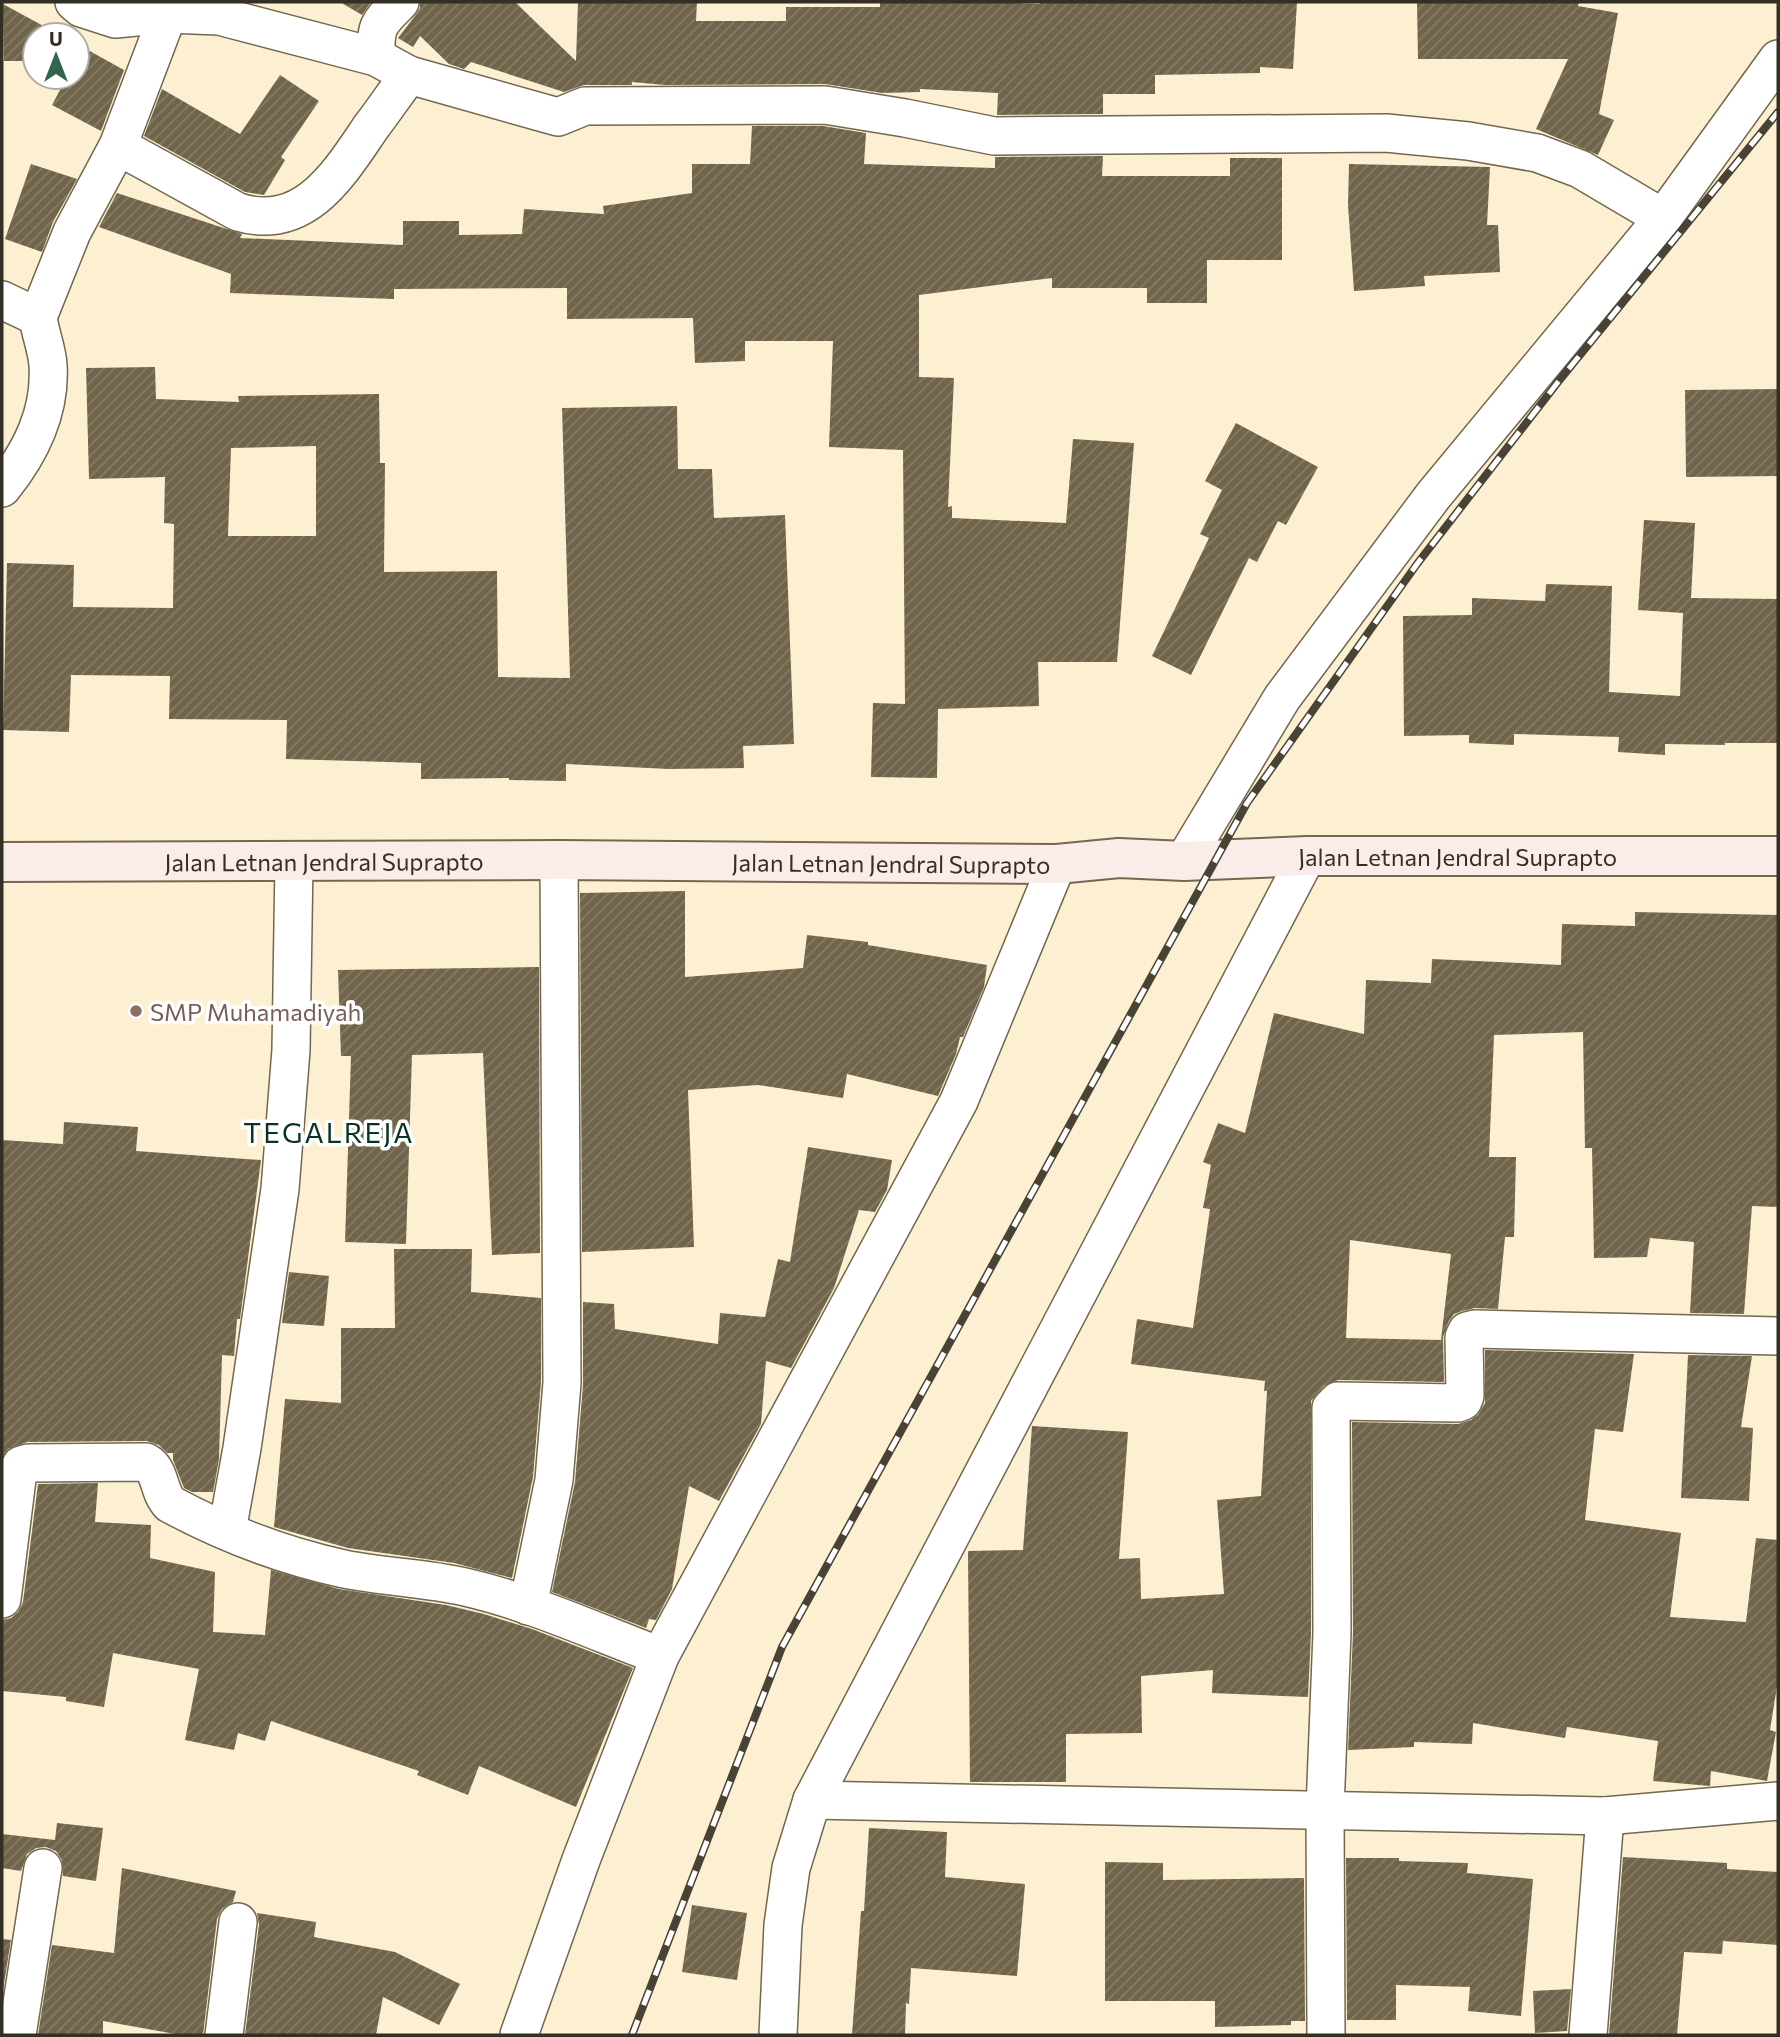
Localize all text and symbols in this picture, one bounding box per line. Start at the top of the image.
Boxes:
north arrow [21,21,91,91]
text: U [49,27,63,50]
street label: Jalan Letnan Jendral Suprapto [1297,842,1617,871]
street label: Jalan Letnan Jendral Suprapto [164,846,484,876]
street label: Jalan Letnan Jendral Suprapto [731,847,1051,878]
place label: SMP Muhamadiyah [150,997,361,1026]
marker: SMP Muhamadiyah [128,1003,144,1019]
district label: TEGALREJA [243,1115,415,1149]

